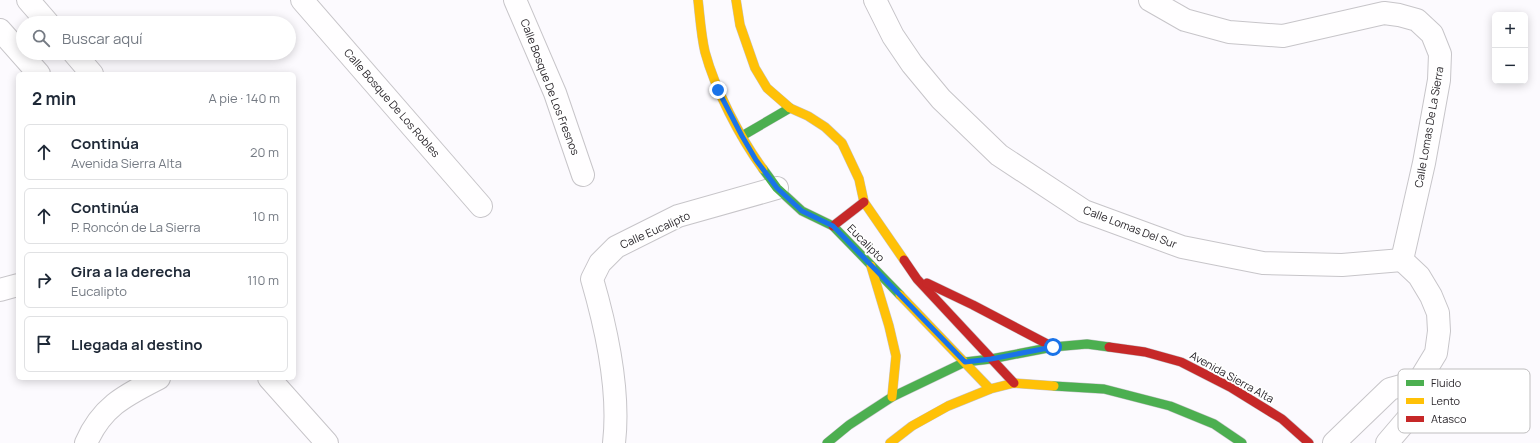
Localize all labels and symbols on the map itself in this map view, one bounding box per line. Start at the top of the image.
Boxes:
street label: Calle Bosque De Los Fresnos [518,17,583,157]
street label: Calle Bosque De Los Robles [341,45,444,160]
street label: Calle Lomas De La Sierra [1410,65,1447,189]
route end [709,81,727,99]
street label: Calle Lomas Del Sur [1081,202,1179,251]
street label: Calle Eucalipto [617,207,693,252]
street label: Eucalipto [844,221,889,265]
route start [1044,338,1062,356]
street label: Avenida Sierra Alta [1188,347,1277,406]
legend [1398,369,1530,433]
text: Fluido [1431,375,1462,390]
text: Lento [1431,393,1461,408]
text: Atasco [1431,411,1467,426]

